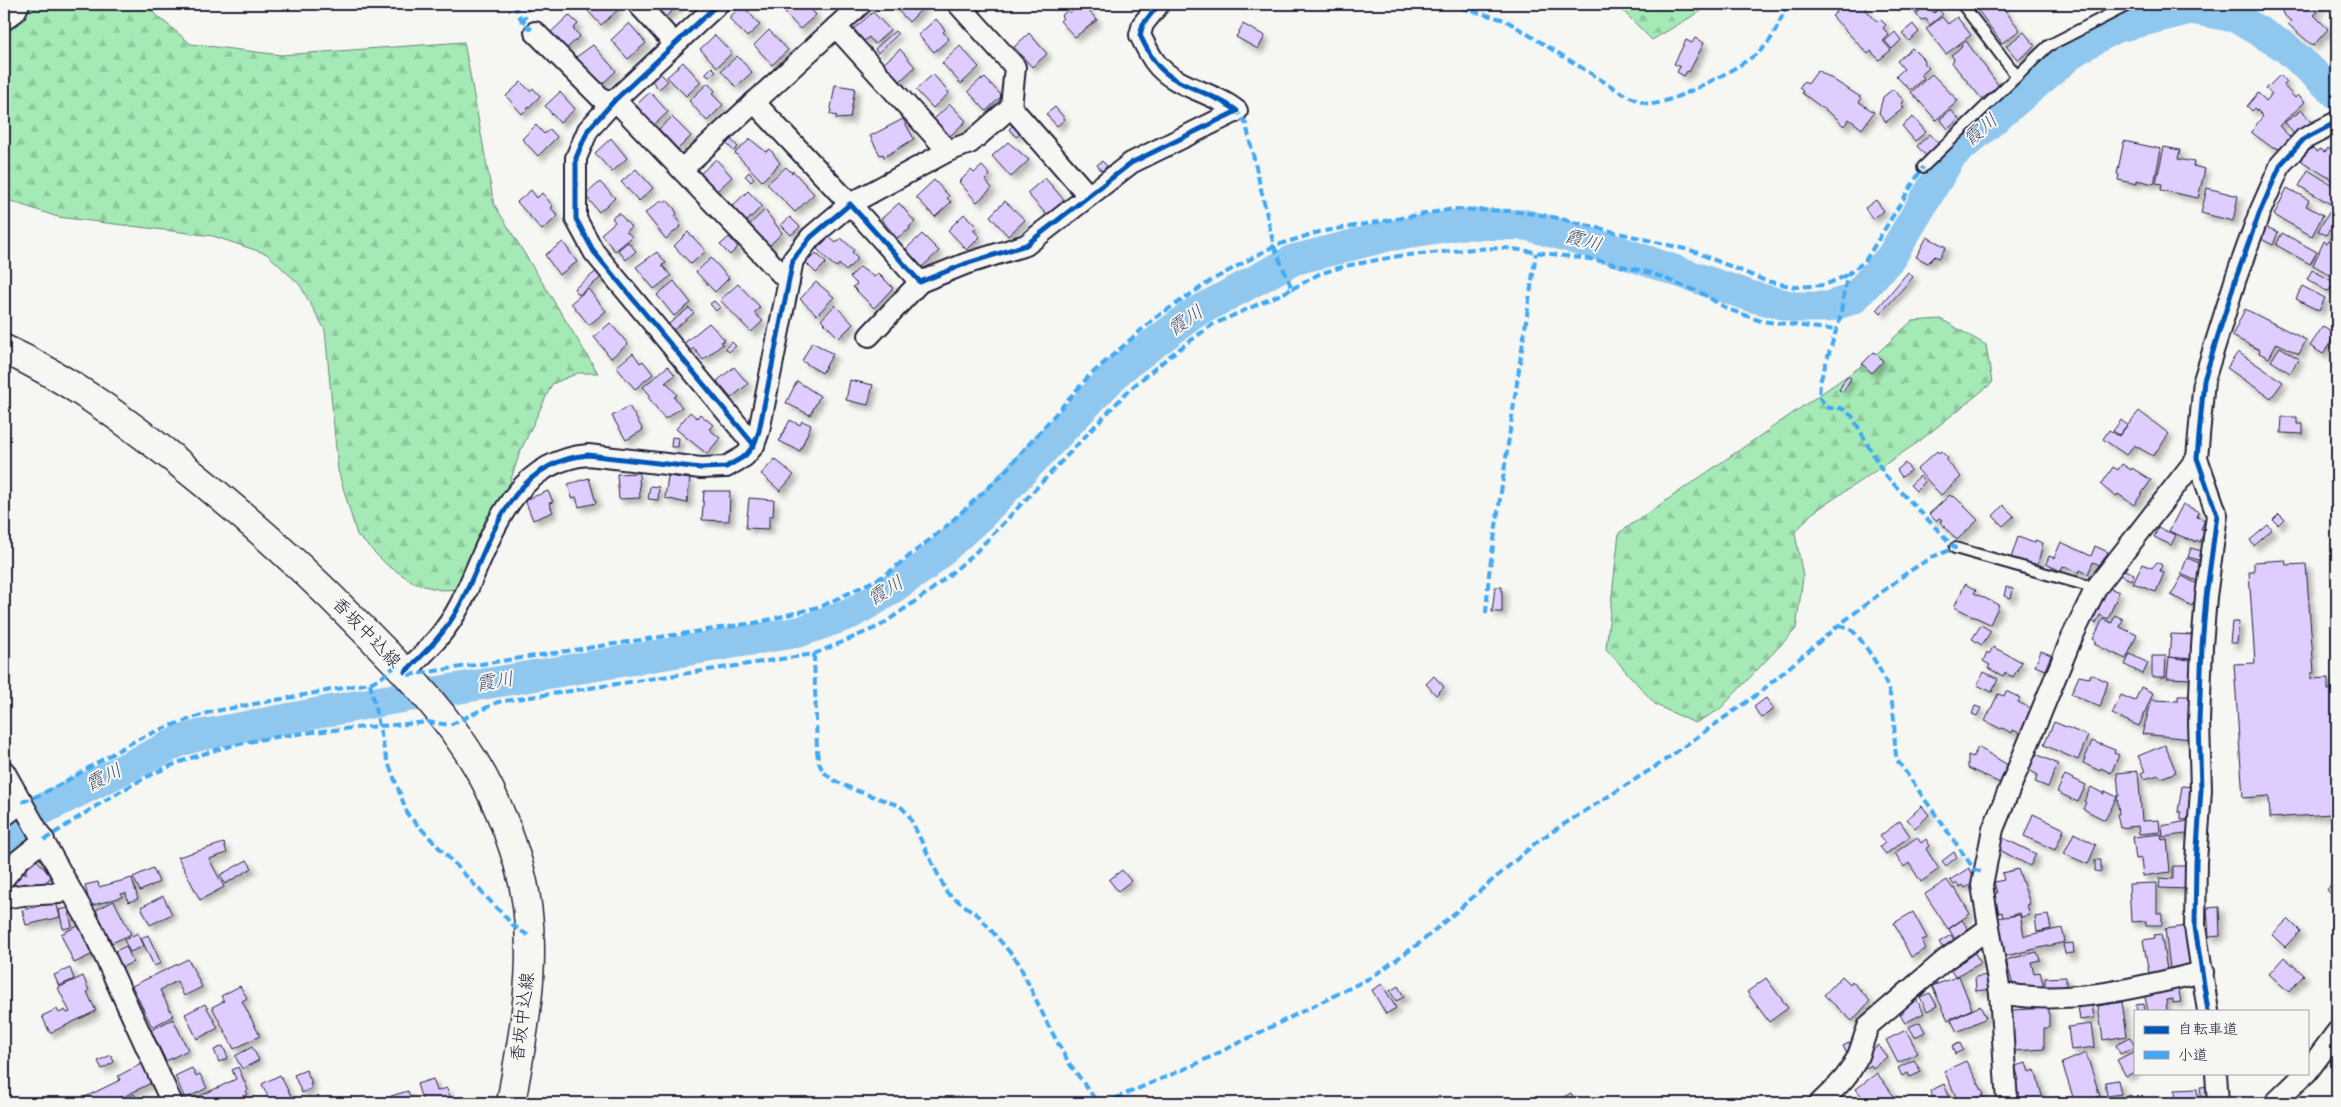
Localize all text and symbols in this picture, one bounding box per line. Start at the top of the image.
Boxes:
water label: 霞川 [1958,108,2004,152]
water label: 霞川 [1561,224,1605,258]
water label: 霞川 [1163,300,1209,342]
water label: 霞川 [863,570,909,612]
street label: 香坂中込線 [326,592,406,674]
water label: 霞川 [474,667,516,697]
water label: 霞川 [81,758,127,798]
street label: 香坂中込線 [506,971,540,1063]
legend [2134,1010,2308,1074]
text: 自転車道 [2178,1020,2238,1040]
text: 小道 [2178,1046,2208,1066]

